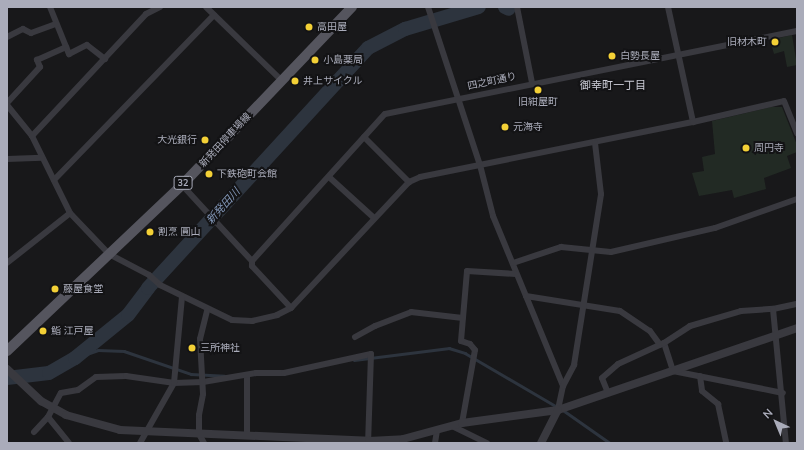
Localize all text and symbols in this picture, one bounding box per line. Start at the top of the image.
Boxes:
place label: 高田屋 [317,21,347,33]
marker: 高田屋 [304,22,314,32]
place label: 旧材木町 [727,36,767,48]
marker: 旧材木町 [770,37,780,47]
place label: 白勢長屋 [620,50,660,62]
marker: 白勢長屋 [607,51,617,61]
place label: 小島薬局 [323,54,363,66]
marker: 小島薬局 [310,55,320,65]
street label: 四之町通り [466,70,518,92]
place label: 井上サイクル [303,75,363,87]
marker: 井上サイクル [290,76,300,86]
district label: 御幸町一丁目 [580,78,646,92]
marker: 旧紺屋町 [533,85,543,95]
place label: 旧紺屋町 [518,96,558,108]
street label: 新発田停車場線 [197,110,253,170]
place label: 元海寺 [513,121,543,133]
marker: 元海寺 [500,122,510,132]
place label: 大光銀行 [157,134,197,146]
marker: 大光銀行 [200,135,210,145]
place label: 周円寺 [754,142,784,154]
marker: 周円寺 [741,143,751,153]
place label: 下鉄砲町会館 [217,168,277,180]
marker: 下鉄砲町会館 [204,169,214,179]
road number: 32 [173,176,193,190]
water label: 新発田川 [203,185,243,227]
place label: 割烹 圓山 [158,226,201,238]
marker: 割烹 圓山 [145,227,155,237]
place label: 藤屋食堂 [63,283,103,295]
marker: 藤屋食堂 [50,284,60,294]
place label: 鮨 江戸屋 [51,325,94,337]
marker: 鮨 江戸屋 [38,326,48,336]
place label: 三所神社 [200,342,240,354]
marker: 三所神社 [187,343,197,353]
north arrow [756,402,796,442]
text: N [760,405,776,421]

